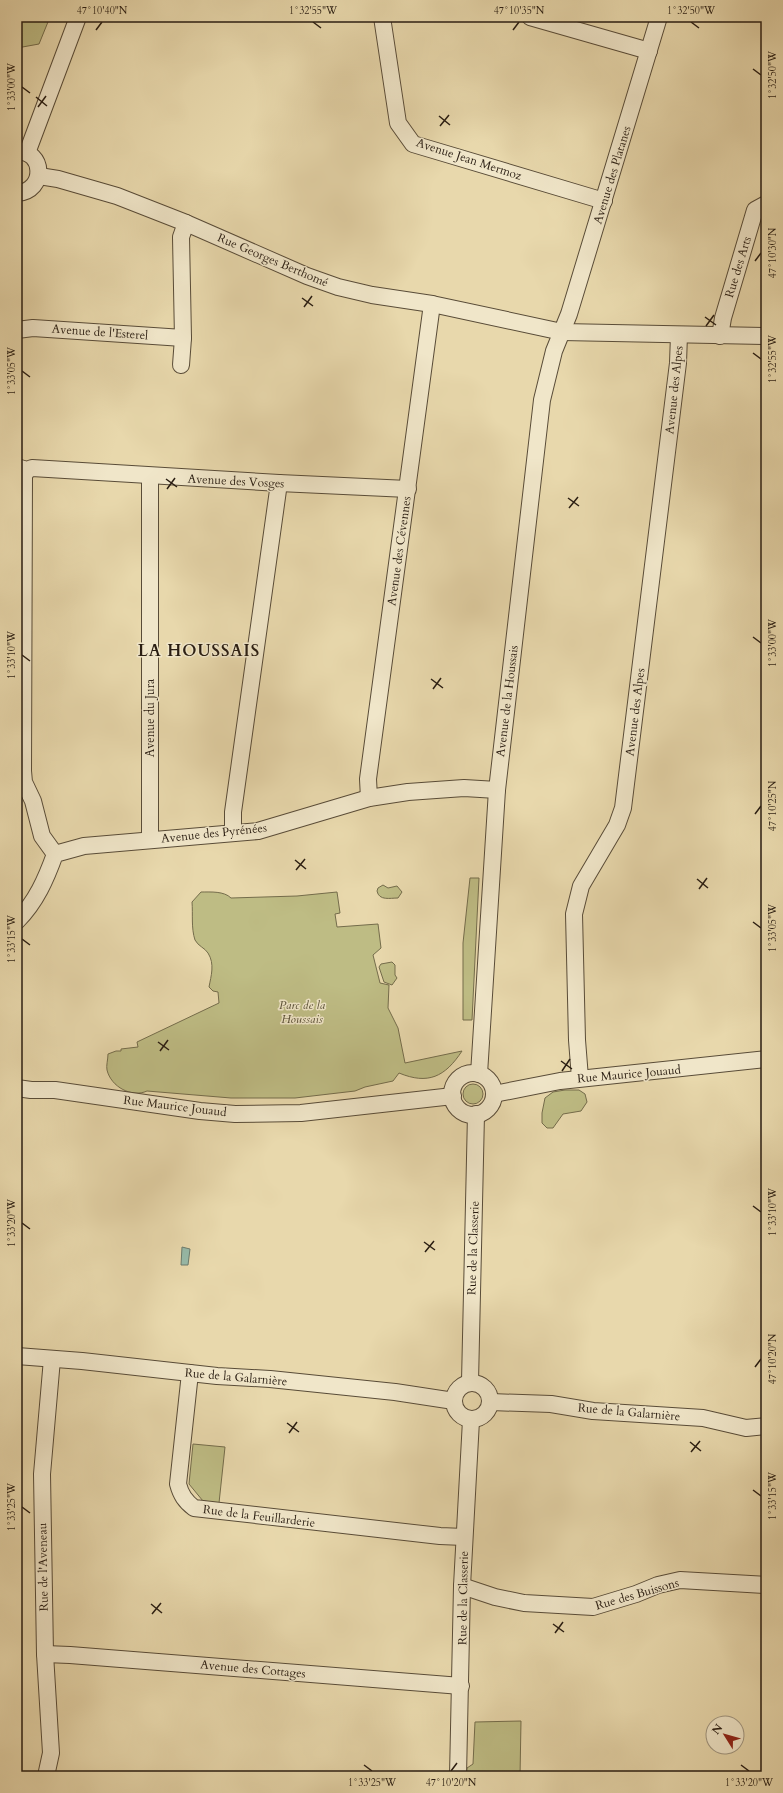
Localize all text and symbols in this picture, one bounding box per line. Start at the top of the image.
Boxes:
text: 47°10'40"N [77,4,128,18]
text: 1°32'55"W [289,4,338,18]
text: 47°10'35"N [494,4,545,18]
text: 1°32'50"W [667,4,716,18]
text: 1°32'50"W [766,50,780,99]
text: 1°33'00"W [5,62,19,111]
street label: Avenue des Platanes [589,124,635,226]
street label: Avenue Jean Mermoz [414,134,524,184]
text: 47°10'30"N [766,227,780,278]
street label: Rue Georges Berthomé [215,229,331,291]
street label: Rue des Arts [721,234,755,300]
street label: Avenue de l'Esterel [51,321,149,343]
text: 1°32'55"W [766,334,780,383]
street label: Avenue des Alpes [661,345,687,435]
text: 1°33'05"W [5,346,19,395]
street label: Avenue des Vosges [187,470,285,492]
street label: Avenue des Cévennes [383,495,415,607]
text: 1°33'00"W [766,618,780,667]
text: 1°33'10"W [5,630,19,679]
district label: LA HOUSSAIS [138,640,260,662]
street label: Avenue de la Houssais [492,644,522,758]
street label: Avenue des Alpes [622,667,648,757]
street label: Avenue du Jura [142,678,158,757]
text: 47°10'25"N [766,780,780,831]
street label: Avenue des Pyrénées [160,819,268,847]
text: 1°33'05"W [766,903,780,952]
text: 1°33'15"W [5,914,19,963]
park label: Parc de la Houssais [279,997,326,1027]
street label: Rue Maurice Jouaud [577,1061,682,1086]
street label: Rue Maurice Jouaud [122,1092,228,1120]
text: 1°33'10"W [766,1187,780,1236]
text: 1°33'20"W [5,1198,19,1247]
street label: Rue de la Classerie [463,1201,483,1295]
text: 47°10'20"N [766,1333,780,1384]
street label: Rue de la Galarnière [184,1365,288,1389]
street label: Rue de la Galarnière [577,1400,681,1424]
text: 1°33'15"W [766,1471,780,1520]
text: 1°33'25"W [5,1482,19,1531]
street label: Rue de la Feuillarderie [202,1501,316,1531]
street label: Rue de l'Aveneau [34,1522,52,1611]
street label: Rue de la Classerie [454,1551,472,1645]
street label: Rue des Buissons [593,1574,681,1614]
street label: Avenue des Cottages [200,1656,306,1682]
north arrow [705,1715,745,1755]
text: N [709,1721,727,1738]
text: 1°33'25"W [348,1776,397,1790]
text: 47°10'20"N [426,1776,477,1790]
text: 1°33'20"W [725,1776,774,1790]

